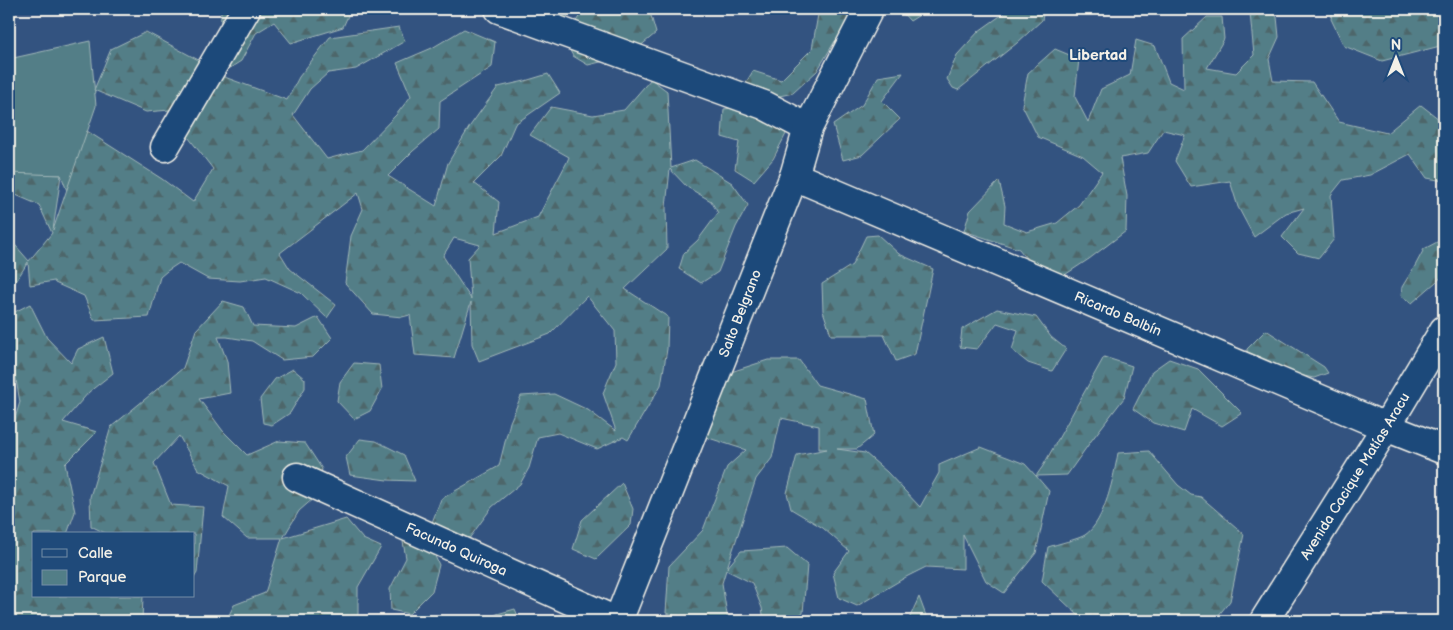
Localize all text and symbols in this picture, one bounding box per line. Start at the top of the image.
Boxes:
north arrow [1370,32,1420,82]
text: N [1391,37,1401,54]
district label: Libertad [1069,46,1127,65]
street label: Salto Belgrano [715,267,765,360]
street label: Ricardo Balbín [1072,288,1164,340]
street label: Avenida Cacique Matías Aracu [1297,390,1414,563]
street label: Facundo Quiroga [403,519,510,580]
legend [32,532,195,598]
text: Calle [78,544,113,563]
text: Parque [78,568,127,587]

